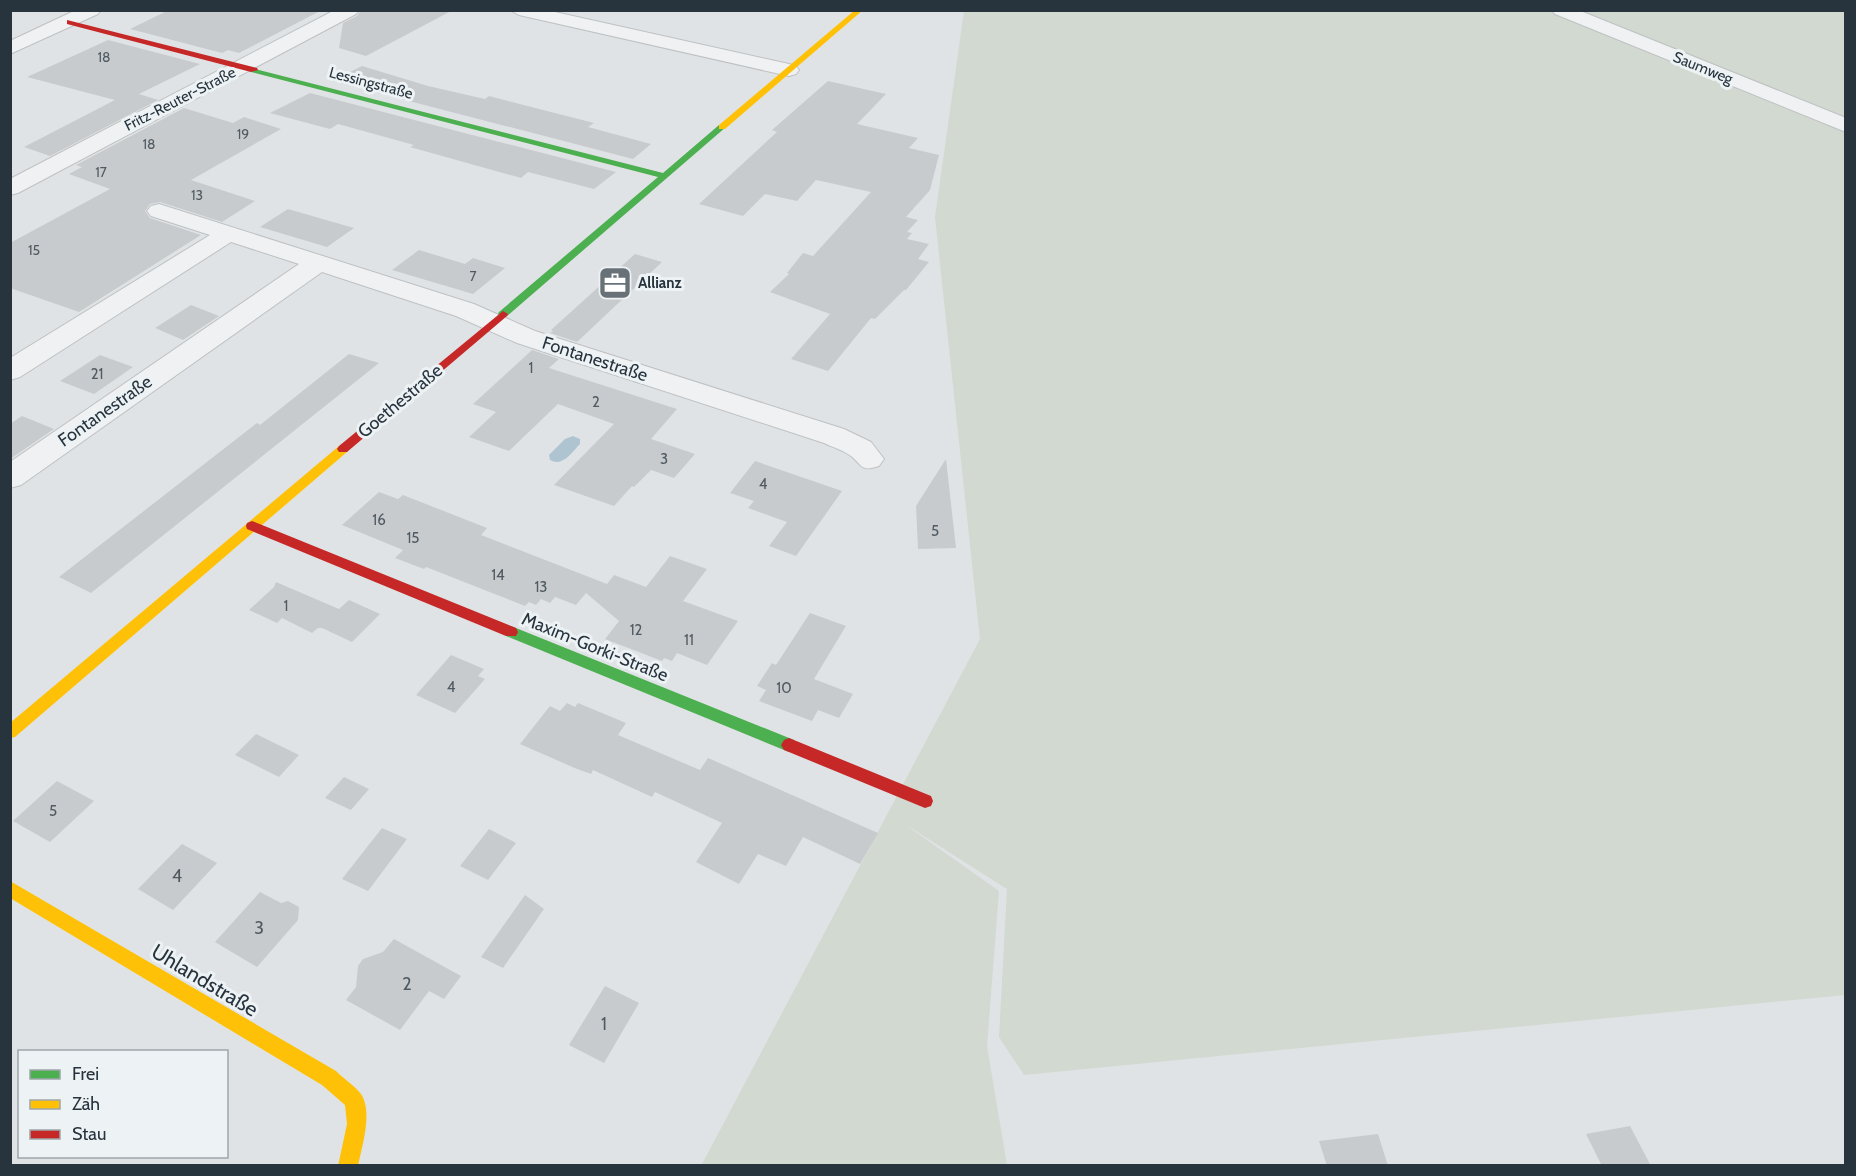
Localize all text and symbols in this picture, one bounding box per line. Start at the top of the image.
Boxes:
house number: 18 [97,48,111,66]
street label: Saumweg [1671,48,1736,88]
street label: Fritz-Reuter-Straße [121,63,239,135]
street label: Lessingstraße [327,63,415,103]
house number: 19 [237,125,249,143]
house number: 18 [142,135,156,153]
house number: 17 [95,163,107,181]
house number: 13 [191,186,203,204]
house number: 15 [28,241,40,259]
office icon: Allianz [597,265,633,301]
house number: 7 [469,267,477,285]
place label: Allianz [638,274,682,292]
street label: Fontanestraße [539,332,651,386]
street label: Goethestraße [353,359,447,443]
house number: 1 [529,359,533,377]
house number: 21 [91,365,103,383]
street label: Fontanestraße [54,371,156,451]
house number: 2 [592,393,600,411]
house number: 3 [660,450,668,468]
house number: 4 [759,475,768,493]
house number: 16 [372,511,386,529]
house number: 5 [931,522,939,540]
house number: 15 [406,529,420,547]
house number: 14 [491,566,505,584]
house number: 13 [534,578,548,596]
house number: 1 [284,597,288,615]
street label: Maxim-Gorki-Straße [519,608,671,686]
house number: 12 [630,621,643,639]
house number: 11 [684,631,694,649]
house number: 4 [447,678,456,696]
house number: 10 [776,679,792,697]
house number: 5 [49,802,57,820]
house number: 4 [172,865,182,887]
house number: 3 [254,917,264,939]
street label: Uhlandstraße [147,938,263,1022]
house number: 2 [402,973,412,995]
house number: 1 [601,1013,607,1035]
legend [18,1050,228,1158]
text: Frei [72,1063,99,1085]
text: Zäh [72,1093,100,1115]
text: Stau [72,1123,106,1145]

